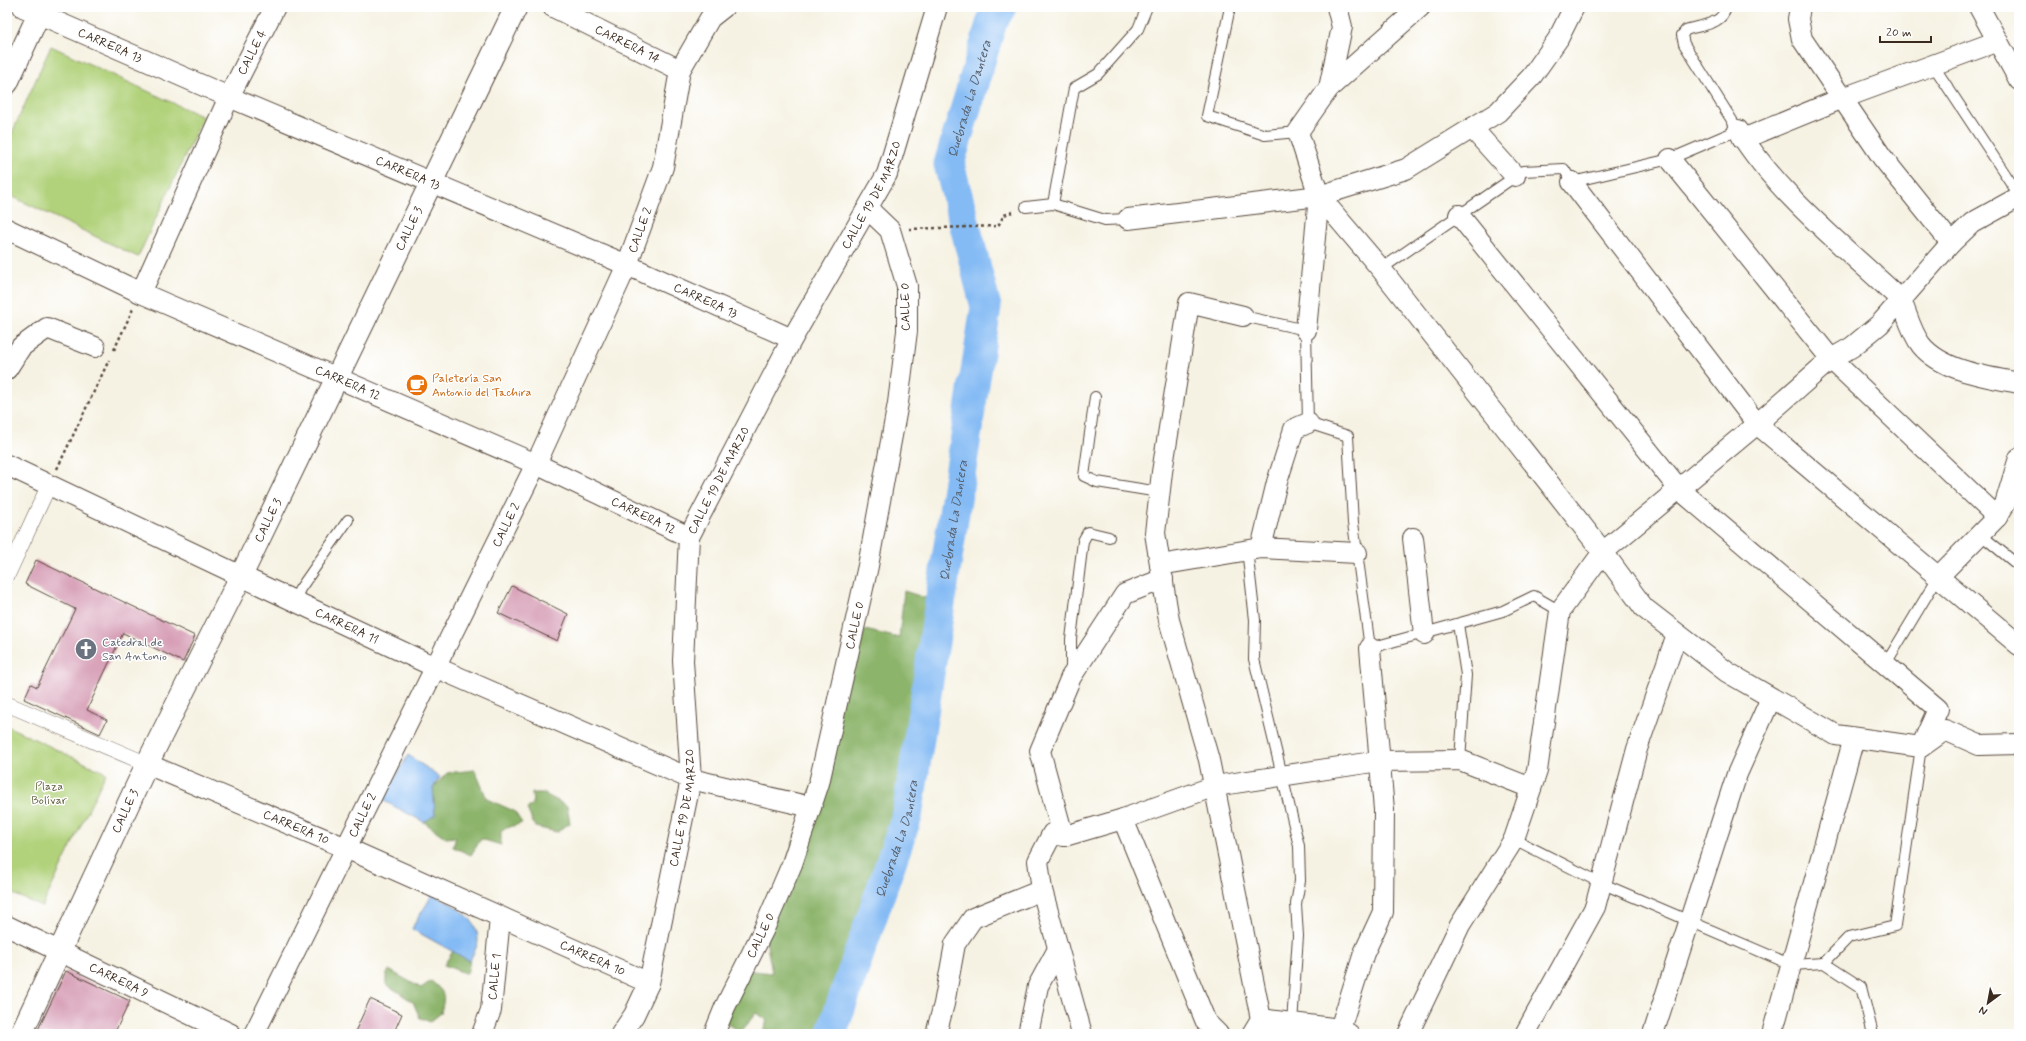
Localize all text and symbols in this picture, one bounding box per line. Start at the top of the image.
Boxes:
scale bar [1880,18,1931,44]
street label: CARRERA 14 [592,22,662,68]
street label: CARRERA 13 [75,25,144,67]
text: 20 m [1886,25,1912,41]
street label: CALLE 4 [235,28,271,78]
water label: Quebrada La Dantera [944,38,996,160]
street label: CALLE 19 DE MARZO [838,139,905,252]
street label: CARRERA 13 [373,153,442,194]
street label: CALLE 3 [392,204,427,254]
street label: CALLE 2 [625,205,657,255]
street label: CARRERA 13 [671,280,740,322]
street label: CALLE 0 [898,282,914,331]
street label: CARRERA 12 [312,362,383,405]
place label: Paletería San Antonio del Tachira [432,371,531,401]
cafe icon: Paletería San Antonio del Tachira [404,372,430,398]
street label: CALLE 19 DE MARZO [685,424,754,537]
water label: Quebrada La Dantera [937,458,972,582]
street label: CARRERA 12 [608,494,678,538]
street label: CALLE 3 [251,496,287,545]
street label: CALLE 2 [489,500,525,550]
street label: CALLE 0 [842,600,869,651]
street label: CARRERA 11 [312,605,381,648]
place label: Catedral de San Antonio [102,635,167,665]
church icon: Catedral de San Antonio [73,636,99,662]
street label: CALLE 19 DE MARZO [666,748,700,868]
park label: Plaza Bolívar [31,779,67,809]
water label: Quebrada La Dantera [872,779,923,900]
street label: CALLE 3 [109,786,143,836]
street label: CALLE 2 [345,791,381,841]
street label: CARRERA 10 [260,807,331,849]
street label: CALLE 0 [744,911,779,961]
street label: CARRERA 10 [557,937,628,980]
street label: CALLE 1 [485,953,505,1001]
street label: CARRERA 9 [86,960,151,1002]
north arrow [1968,983,2008,1023]
text: N [1976,1003,1990,1019]

